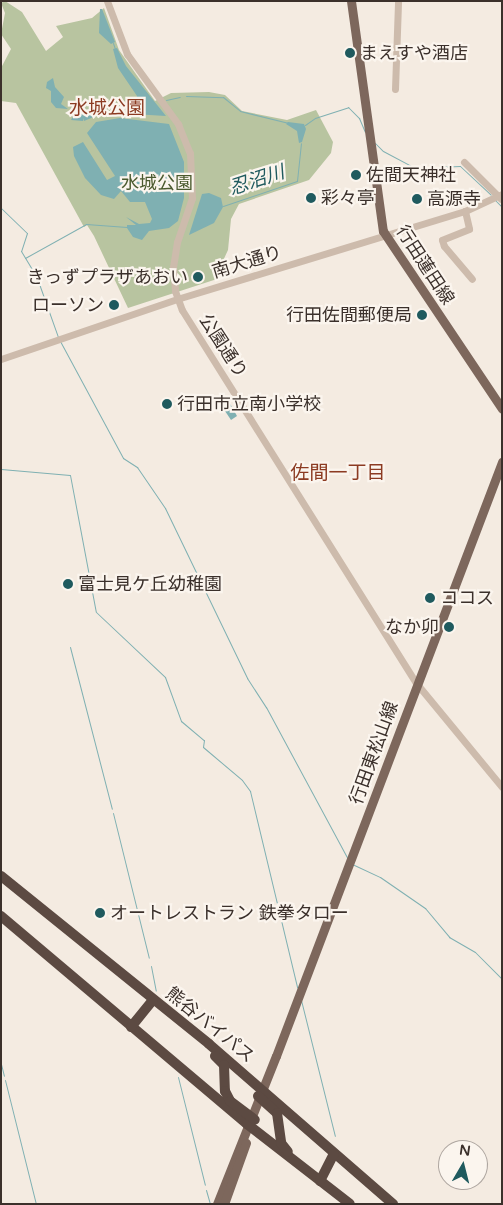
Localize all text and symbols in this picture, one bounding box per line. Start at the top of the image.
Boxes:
place label: まえすや酒店 [360,42,468,64]
marker: まえすや酒店 [344,47,356,59]
district label: 水城公園 [69,98,145,120]
water label: 忍沼川 [226,161,288,201]
place label: 佐間天神社 [366,164,456,186]
marker: 佐間天神社 [350,169,362,181]
park label: 水城公園 [121,172,193,194]
place label: 彩々亭 [321,187,375,209]
place label: 高源寺 [427,188,481,210]
marker: 彩々亭 [305,192,317,204]
marker: 高源寺 [411,193,423,205]
street label: 行田蓮田線 [391,221,459,309]
street label: 南大通り [209,241,285,283]
place label: きっずプラザあおい [26,266,188,288]
marker: きっずプラザあおい [192,271,204,283]
place label: ローソン [32,294,104,316]
marker: ローソン [108,299,120,311]
place label: 行田佐間郵便局 [286,304,412,326]
marker: 行田佐間郵便局 [416,309,428,321]
street label: 公園通り [194,310,252,382]
place label: 行田市立南小学校 [177,393,321,415]
marker: 行田市立南小学校 [161,398,173,410]
district label: 佐間一丁目 [291,463,385,485]
place label: 富士見ケ丘幼稚園 [78,573,222,595]
marker: 富士見ケ丘幼稚園 [62,578,74,590]
place label: ココス [440,587,494,609]
marker: ココス [424,592,436,604]
place label: なか卯 [385,616,439,638]
marker: なか卯 [443,621,455,633]
street label: 行田東松山線 [345,699,403,807]
place label: オートレストラン 鉄拳タロー [110,902,349,924]
marker: オートレストラン 鉄拳タロー [94,907,106,919]
street label: 熊谷バイパス [161,983,259,1067]
north arrow [438,1140,488,1190]
text: N [458,1141,472,1160]

